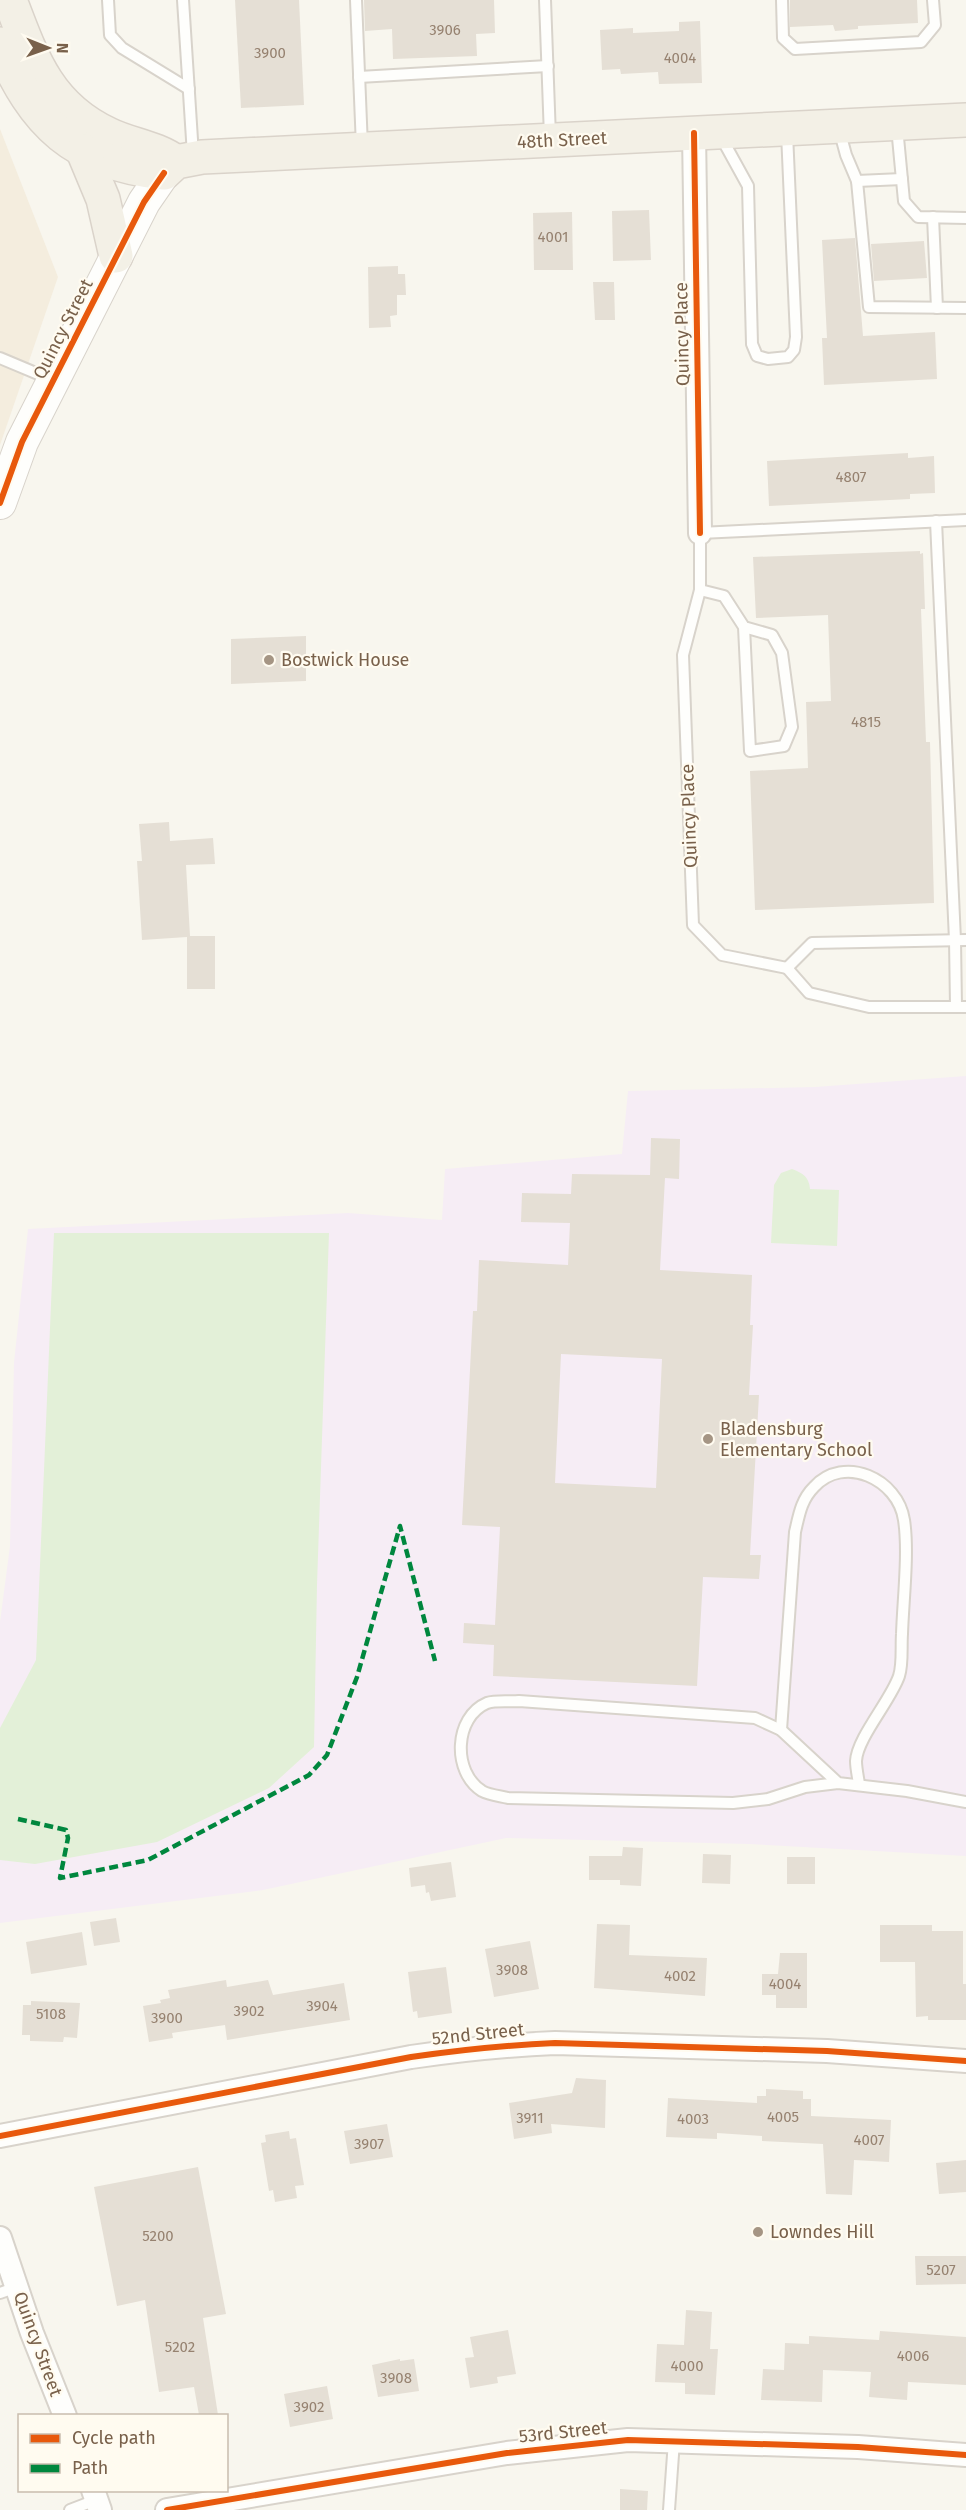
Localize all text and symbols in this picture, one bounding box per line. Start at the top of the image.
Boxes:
north arrow [18,18,78,78]
house number: 3906 [429,21,461,39]
text: N [53,43,72,54]
house number: 3900 [254,44,286,62]
house number: 4004 [664,49,696,67]
street label: 48th Street [516,127,608,153]
house number: 4001 [538,228,568,246]
street label: Quincy Street [28,275,98,383]
street label: Quincy Place [670,282,694,386]
house number: 4807 [836,468,867,486]
place label: Bostwick House [281,649,409,671]
marker: Bostwick House [262,653,276,667]
house number: 4815 [851,713,881,731]
street label: Quincy Place [676,764,702,868]
place label: Bladensburg Elementary School [720,1418,872,1461]
marker: Bladensburg Elementary School [701,1432,715,1446]
house number: 3908 [496,1961,528,1979]
house number: 4002 [664,1967,696,1985]
house number: 4004 [769,1975,801,1993]
house number: 3904 [306,1997,338,2015]
house number: 3902 [234,2002,264,2020]
house number: 5108 [36,2005,66,2023]
house number: 3900 [151,2009,183,2027]
street label: 52nd Street [431,2018,526,2050]
house number: 4005 [767,2108,799,2126]
house number: 3911 [516,2109,544,2127]
house number: 4003 [677,2110,709,2128]
house number: 4007 [853,2131,885,2149]
house number: 3907 [354,2135,384,2153]
place label: Lowndes Hill [770,2221,874,2243]
marker: Lowndes Hill [751,2225,765,2239]
house number: 5200 [142,2227,174,2245]
house number: 5207 [926,2261,956,2279]
street label: Quincy Street [9,2289,67,2400]
house number: 5202 [165,2338,195,2356]
house number: 4006 [897,2347,929,2365]
house number: 4000 [670,2357,704,2375]
house number: 3908 [380,2369,412,2387]
house number: 3902 [294,2398,324,2416]
legend [18,2414,228,2492]
street label: 53rd Street [518,2416,609,2448]
text: Cycle path [72,2427,156,2449]
text: Path [72,2457,108,2479]

